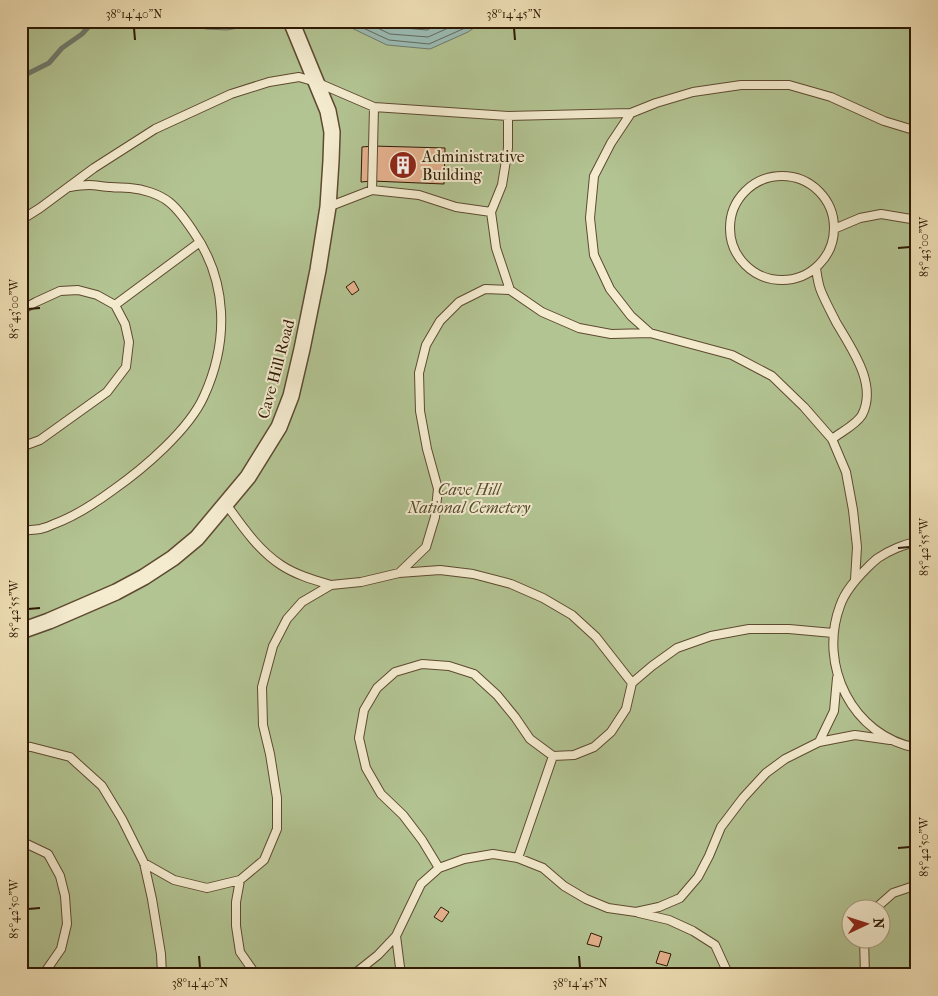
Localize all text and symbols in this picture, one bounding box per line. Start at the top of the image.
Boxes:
text: 38°14'40"N [106,7,162,21]
text: 38°14'45"N [487,7,542,21]
place label: Administrative Building [421,147,525,184]
building icon: Administrative Building [388,150,418,180]
text: 85°43'00"W [917,216,931,277]
text: 85°43'00"W [7,278,21,339]
street label: Cave Hill Road [254,317,298,421]
park label: Cave Hill National Cemetery [407,480,531,517]
text: 85°42'55"W [917,517,931,576]
text: 85°42'55"W [7,579,21,638]
text: 85°42'50"W [917,816,931,877]
text: 85°42'50"W [7,878,21,939]
north arrow [840,898,890,948]
text: N [870,917,887,929]
text: 38°14'40"N [172,976,228,990]
text: 38°14'45"N [553,976,608,990]

